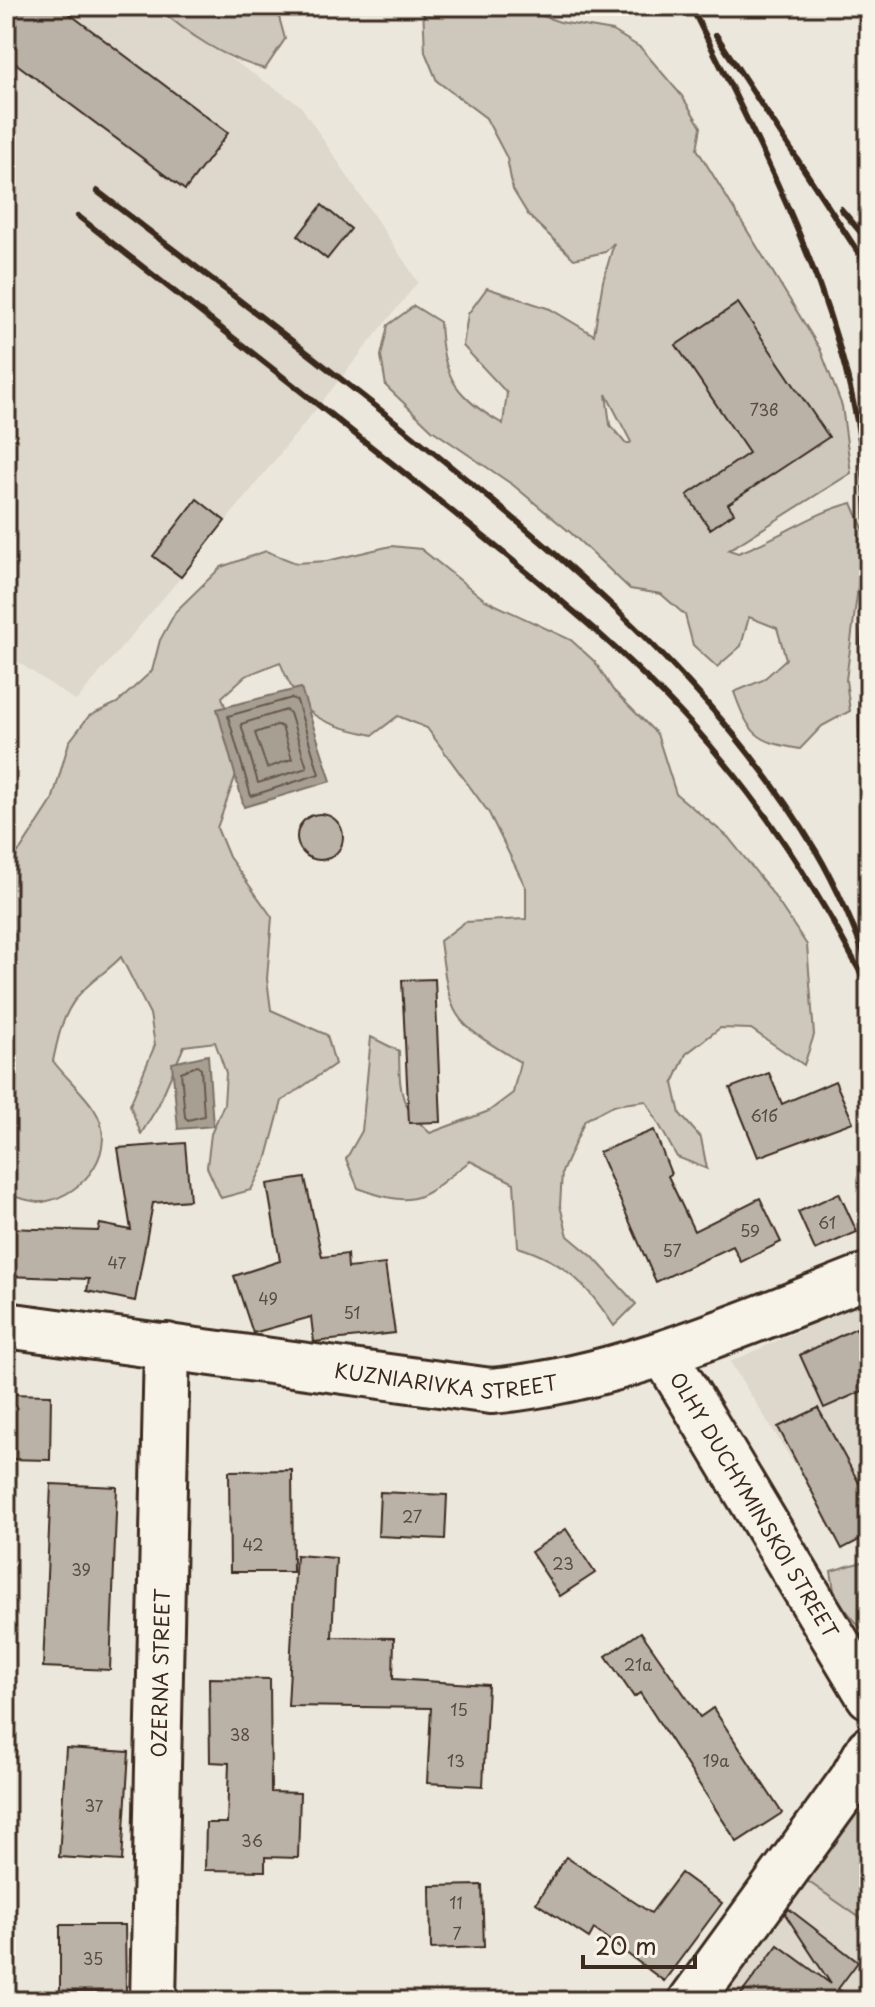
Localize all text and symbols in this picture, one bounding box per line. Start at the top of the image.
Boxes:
house number: 73в [750,397,778,421]
house number: 61б [750,1103,778,1127]
house number: 61 [818,1210,836,1234]
house number: 59 [740,1218,760,1242]
house number: 57 [662,1238,682,1262]
house number: 47 [108,1250,127,1274]
house number: 49 [258,1286,278,1310]
house number: 51 [343,1300,361,1324]
street label: KUZNIARIVKA STREET [333,1355,560,1406]
street label: OLHY DUCHYMINSKOI STREET [663,1366,846,1644]
house number: 27 [402,1504,422,1528]
house number: 42 [242,1532,264,1556]
house number: 23 [552,1551,574,1575]
house number: 39 [71,1557,91,1581]
street label: OZERNA STREET [143,1588,177,1758]
house number: 21а [624,1652,652,1676]
house number: 15 [450,1697,468,1721]
house number: 38 [230,1722,250,1746]
house number: 13 [447,1748,465,1772]
house number: 19а [703,1748,729,1772]
house number: 37 [85,1793,104,1817]
house number: 36 [241,1828,263,1852]
house number: 11 [449,1890,463,1914]
scale bar [583,1919,695,1969]
house number: 7 [452,1921,462,1945]
text: 20 m [595,1927,657,1963]
house number: 35 [83,1946,103,1970]

